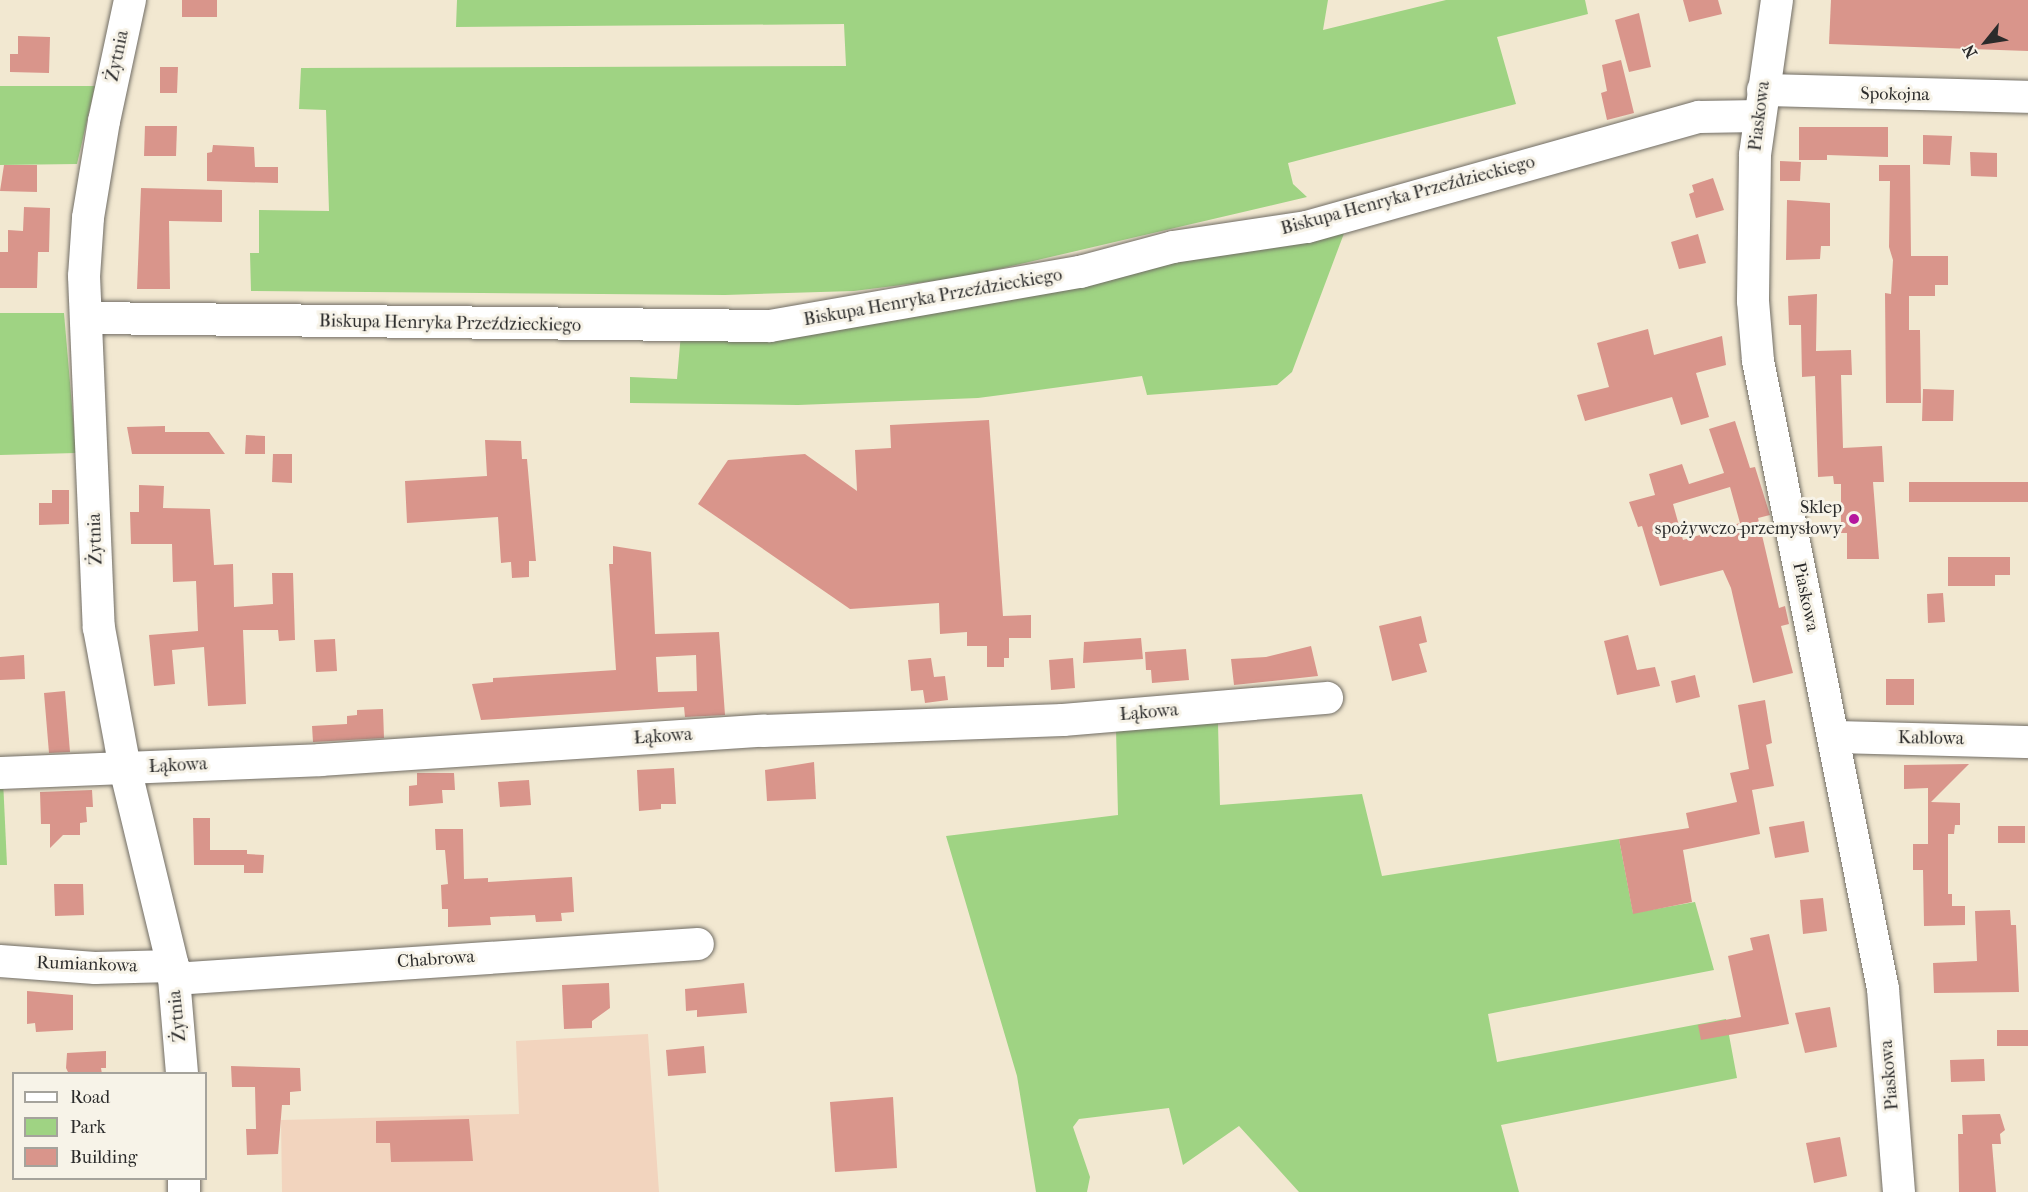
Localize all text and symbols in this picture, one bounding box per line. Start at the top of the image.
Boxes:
north arrow [1956,12,2016,72]
street label: Żytnia [102,28,134,84]
text: N [1959,41,1981,61]
street label: Piaskowa [1745,80,1775,152]
street label: Spokojna [1860,84,1930,106]
street label: Biskupa Henryka Przeździeckiego [1279,152,1537,240]
street label: Biskupa Henryka Przeździeckiego [802,265,1064,331]
street label: Biskupa Henryka Przeździeckiego [319,311,581,337]
place label: Sklep spożywczo-przemysłowy [1655,498,1842,540]
marker: Sklep spożywczo-przemysłowy [1847,512,1861,526]
street label: Żytnia [84,513,108,565]
street label: Piaskowa [1787,560,1823,634]
street label: Łąkowa [1119,700,1179,726]
street label: Łąkowa [633,724,693,750]
street label: Kablowa [1898,728,1964,750]
street label: Łąkowa [148,754,208,778]
street label: Chabrowa [397,947,475,973]
street label: Rumiankowa [36,952,138,978]
street label: Żytnia [165,989,191,1043]
street label: Piaskowa [1876,1039,1904,1111]
legend [12,1072,207,1180]
text: Road [70,1087,110,1108]
text: Park [70,1117,106,1138]
text: Building [70,1147,137,1168]

